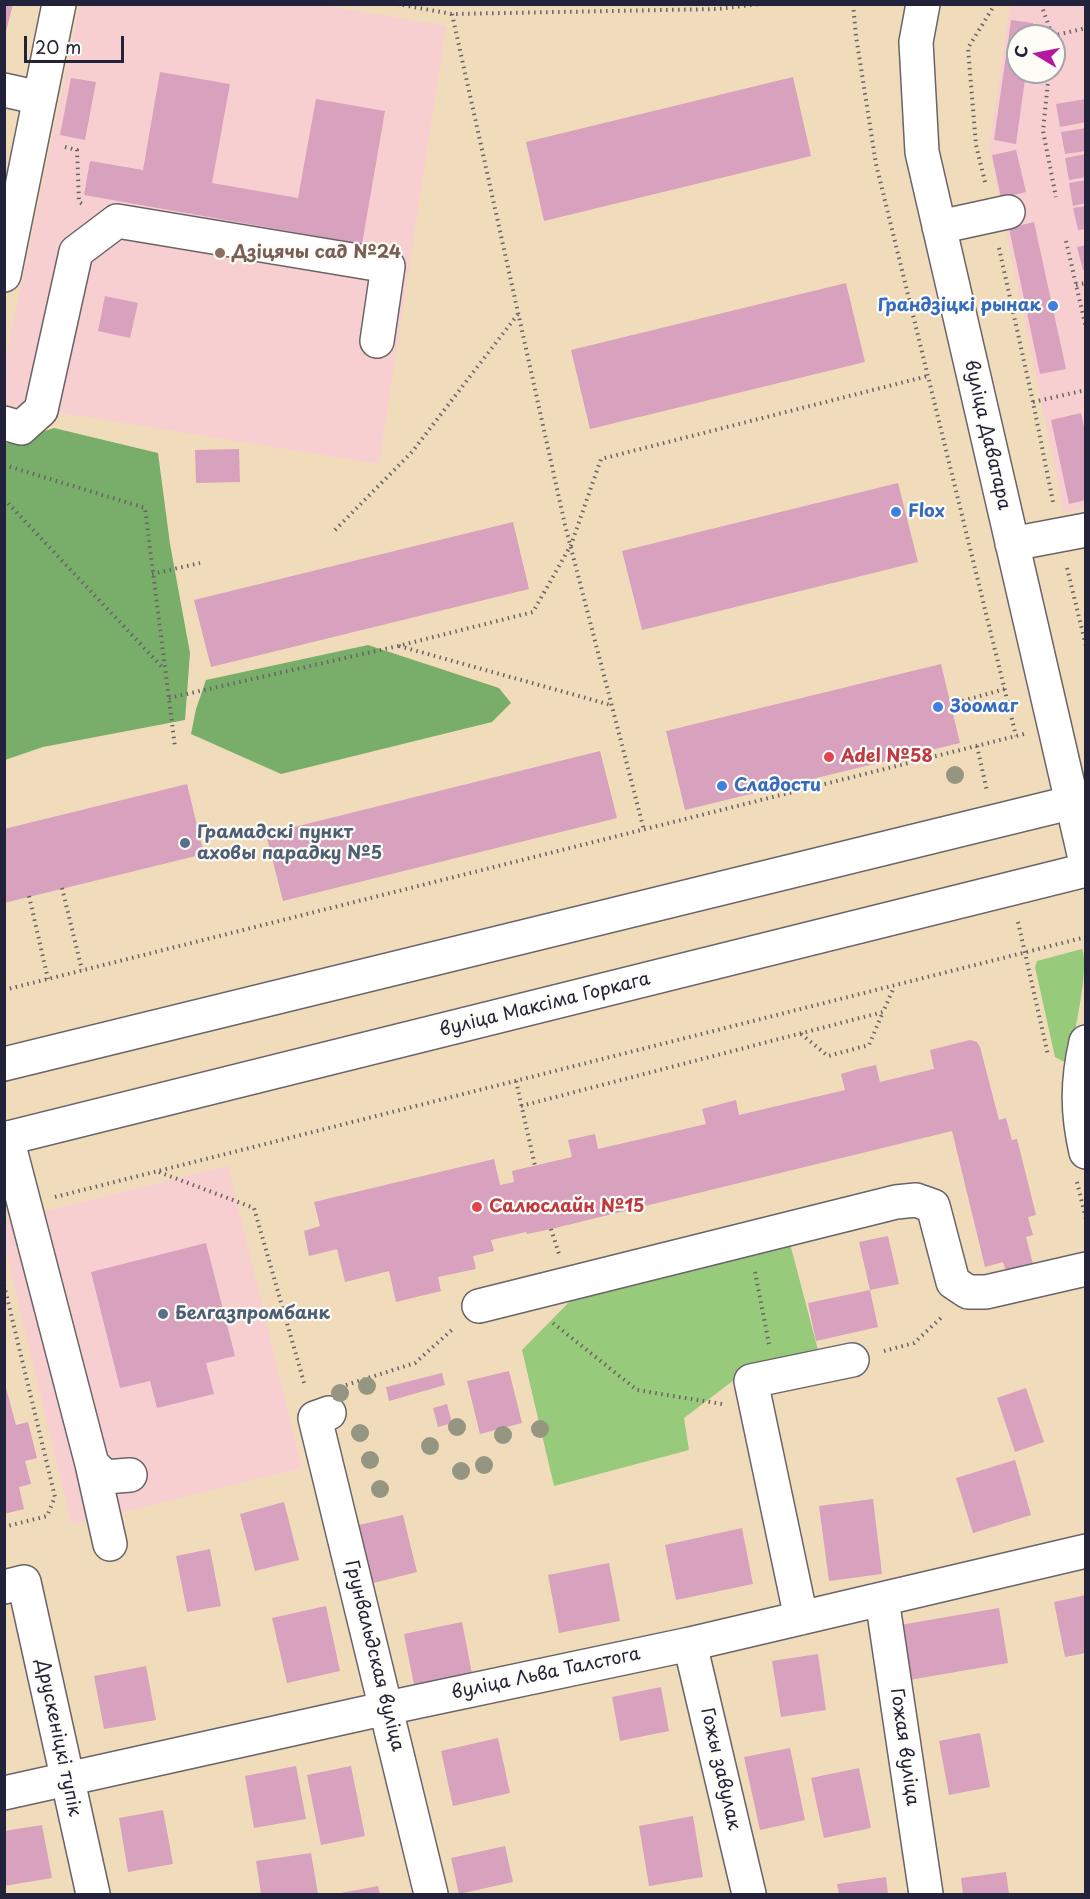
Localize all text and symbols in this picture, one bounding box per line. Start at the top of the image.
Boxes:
scale bar [27,24,128,62]
north arrow [1006,24,1066,84]
text: 20 m [35,33,81,60]
text: С [1007,43,1033,59]
place label: Дзіцячы сад №24 [232,242,401,264]
marker: Дзіцячы сад №24 [213,246,227,260]
place label: Грандзіцкі рынак [878,295,1041,317]
marker: Грандзіцкі рынак [1046,299,1060,313]
street label: вуліца Даватара [959,358,1015,512]
place label: Flox [908,501,945,523]
marker: Flox [889,505,903,519]
place label: Зоомаг [950,696,1018,718]
marker: Зоомаг [931,700,945,714]
place label: Adel №58 [841,746,933,768]
marker: Adel №58 [822,750,836,764]
place label: Сладости [734,775,821,797]
marker: Сладости [715,779,729,793]
place label: Грамадскі пункт аховы парадку №5 [197,822,382,864]
marker: Грамадскі пункт аховы парадку №5 [178,836,192,850]
street label: вуліца Максіма Горкага [437,968,653,1042]
place label: Салюслайн №15 [489,1196,644,1218]
marker: Салюслайн №15 [470,1200,484,1214]
place label: Белгазпромбанк [175,1303,330,1325]
marker: Белгазпромбанк [156,1307,170,1321]
street label: Грунвальдская вуліца [340,1558,408,1754]
street label: вуліца Льва Талстога [450,1643,642,1705]
street label: Друскеніцкі тупік [31,1657,85,1819]
street label: Гожая вуліца [885,1687,923,1807]
street label: Гожы завулак [695,1706,745,1832]

